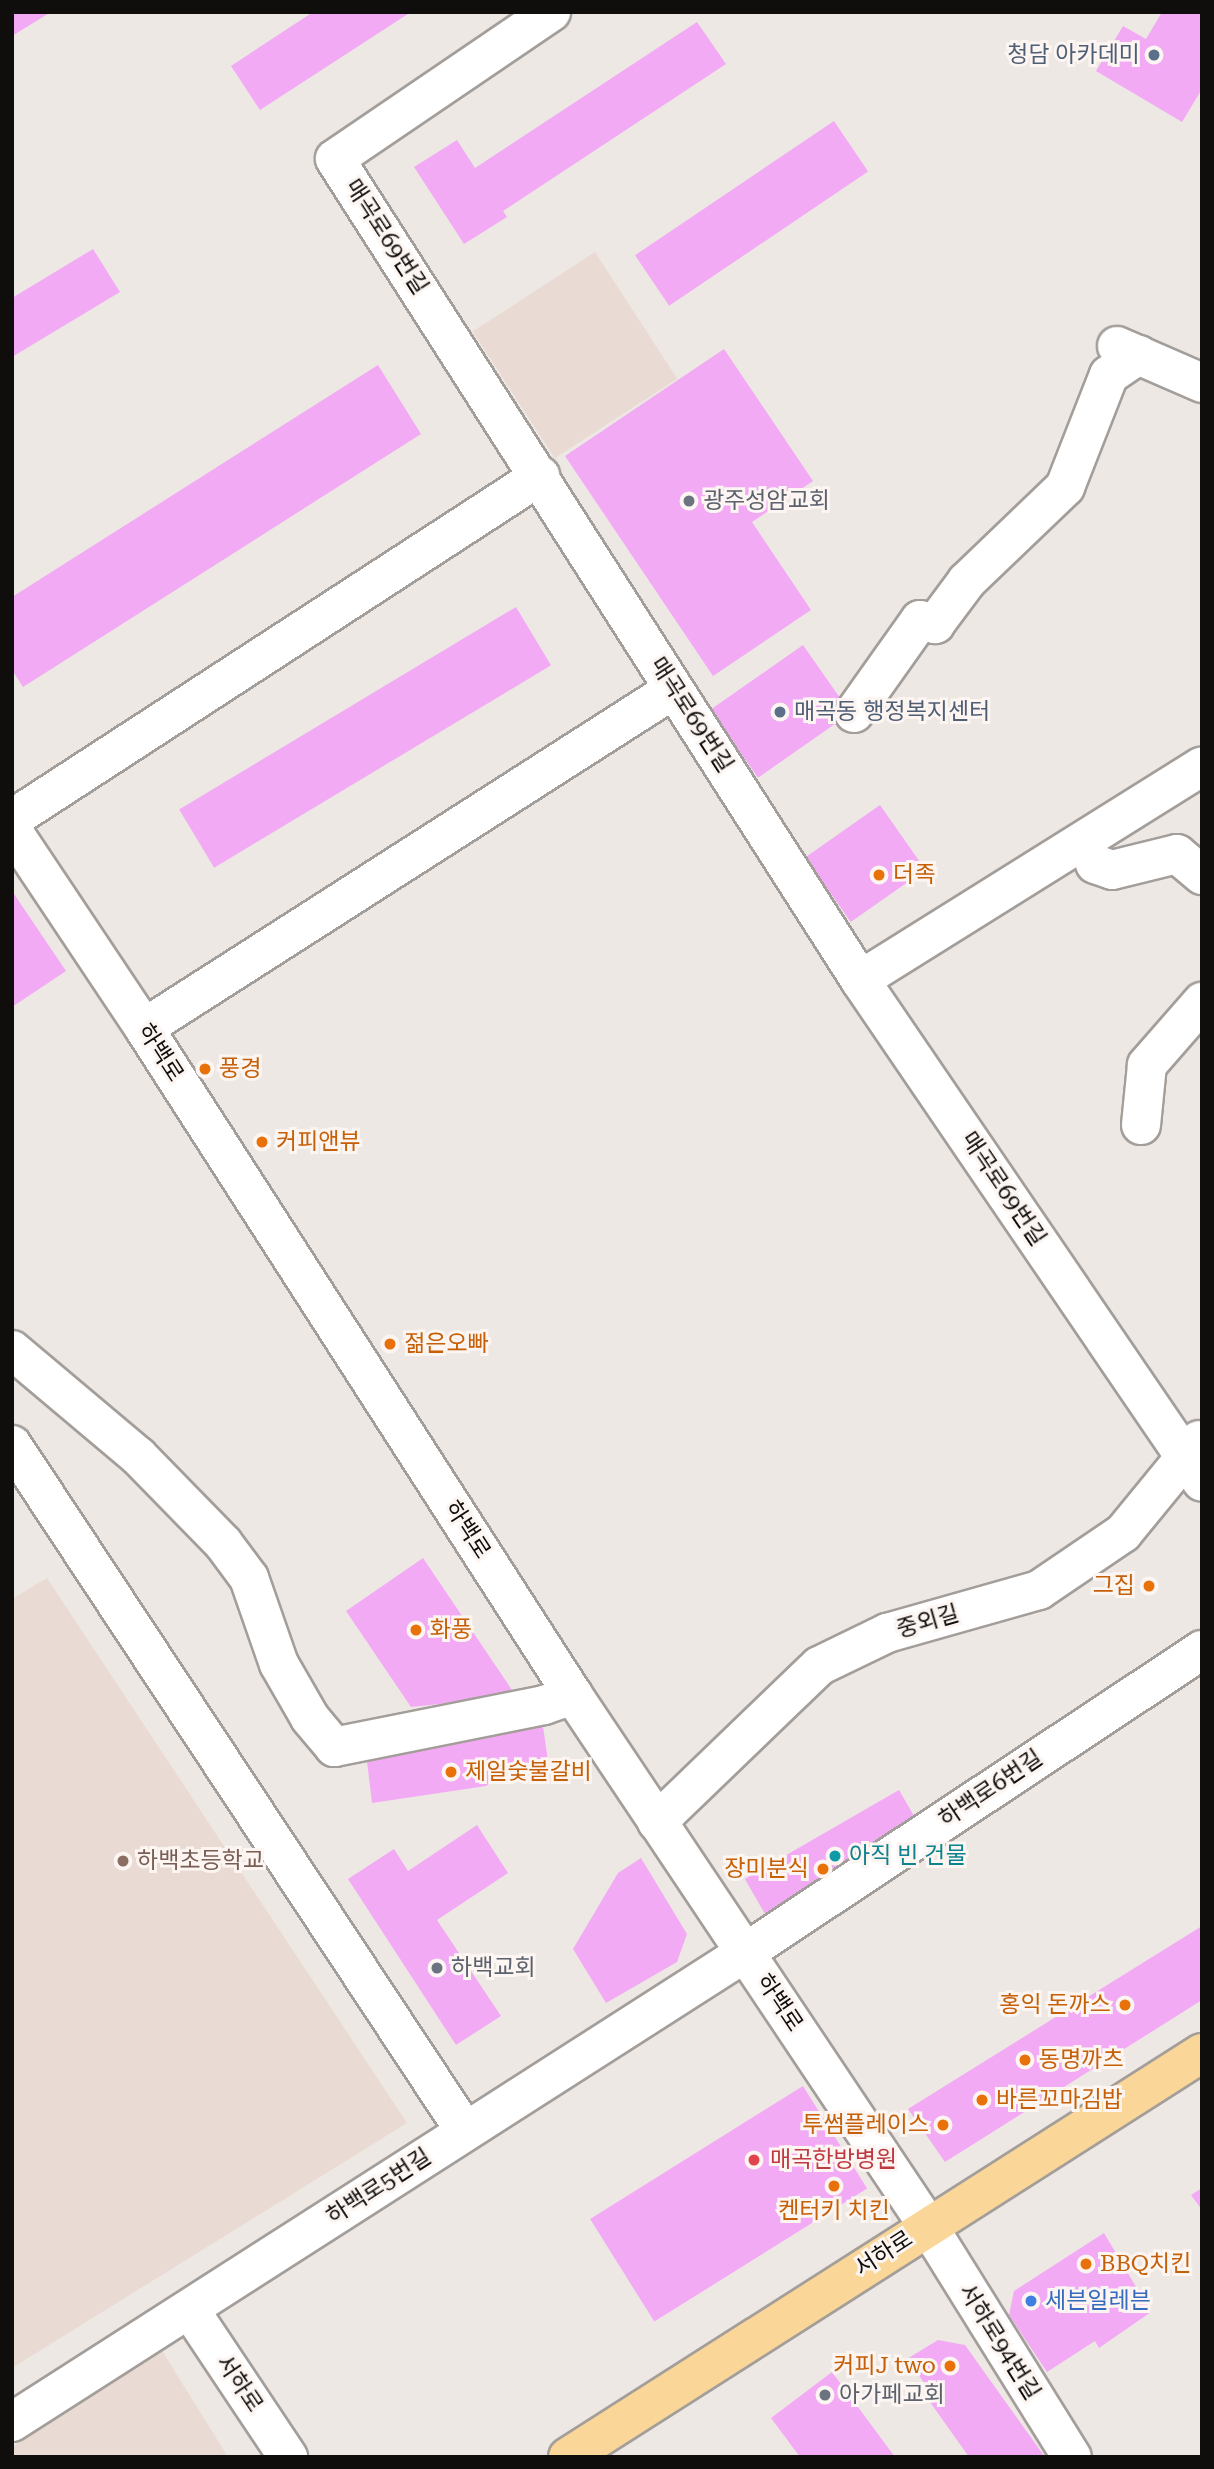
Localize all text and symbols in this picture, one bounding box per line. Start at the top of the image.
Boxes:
place label: 청담 아카데미 [1007,41,1140,69]
marker: 청담 아카데미 [1146,47,1162,63]
street label: 매곡로69번길 [339,174,433,300]
place label: 광주성암교회 [703,487,830,515]
marker: 광주성암교회 [681,493,697,509]
street label: 매곡로69번길 [644,652,738,778]
place label: 매곡동 행정복지센터 [794,698,990,726]
marker: 매곡동 행정복지센터 [772,704,788,720]
place label: 더족 [893,861,935,889]
marker: 더족 [871,867,887,883]
street label: 하백로 [131,1019,189,1087]
place label: 풍경 [219,1055,261,1083]
marker: 풍경 [197,1061,213,1077]
street label: 매곡로69번길 [955,1127,1051,1251]
place label: 커피앤뷰 [276,1128,361,1156]
marker: 커피앤뷰 [254,1134,270,1150]
place label: 젊은오빠 [404,1330,489,1358]
marker: 젊은오빠 [382,1336,398,1352]
street label: 하백로 [438,1496,496,1564]
place label: 그집 [1093,1572,1135,1600]
marker: 그집 [1141,1578,1157,1594]
street label: 중외길 [894,1600,962,1644]
place label: 화풍 [430,1616,472,1644]
marker: 화풍 [408,1622,424,1638]
street label: 하백로6번길 [934,1744,1048,1834]
place label: 제일숯불갈비 [465,1758,592,1786]
marker: 제일숯불갈비 [443,1764,459,1780]
place label: 아직 빈 건물 [849,1842,966,1870]
place label: 하백초등학교 [137,1847,264,1875]
marker: 아직 빈 건물 [827,1848,843,1864]
marker: 하백초등학교 [115,1853,131,1869]
place label: 장미분식 [724,1855,809,1883]
marker: 장미분식 [815,1861,831,1877]
place label: 하백교회 [451,1954,536,1982]
marker: 하백교회 [429,1960,445,1976]
street label: 하백로 [750,1969,808,2037]
place label: 홍익 돈까스 [999,1991,1111,2019]
marker: 홍익 돈까스 [1117,1997,1133,2013]
place label: 동명까츠 [1039,2046,1124,2074]
marker: 동명까츠 [1017,2052,1033,2068]
place label: 바른꼬마김밥 [996,2086,1123,2114]
marker: 바른꼬마김밥 [974,2092,990,2108]
place label: 투썸플레이스 [802,2111,929,2139]
marker: 투썸플레이스 [935,2117,951,2133]
street label: 하백로5번길 [322,2143,436,2231]
place label: 매곡한방병원 [770,2146,897,2174]
marker: 매곡한방병원 [744,2150,764,2170]
marker: 켄터키 치킨 [826,2178,842,2194]
place label: 켄터키 치킨 [778,2197,890,2225]
street label: 서하로 [850,2225,918,2283]
place label: BBQ치킨 [1100,2250,1191,2278]
marker: BBQ치킨 [1078,2256,1094,2272]
street label: 서하로94번길 [952,2279,1046,2405]
place label: 세븐일레븐 [1045,2287,1151,2315]
marker: 세븐일레븐 [1023,2293,1039,2309]
street label: 서하로 [210,2350,268,2418]
place label: 커피J two [833,2352,936,2380]
marker: 커피J two [942,2358,958,2374]
place label: 아가페교회 [839,2381,945,2409]
marker: 아가페교회 [817,2387,833,2403]

